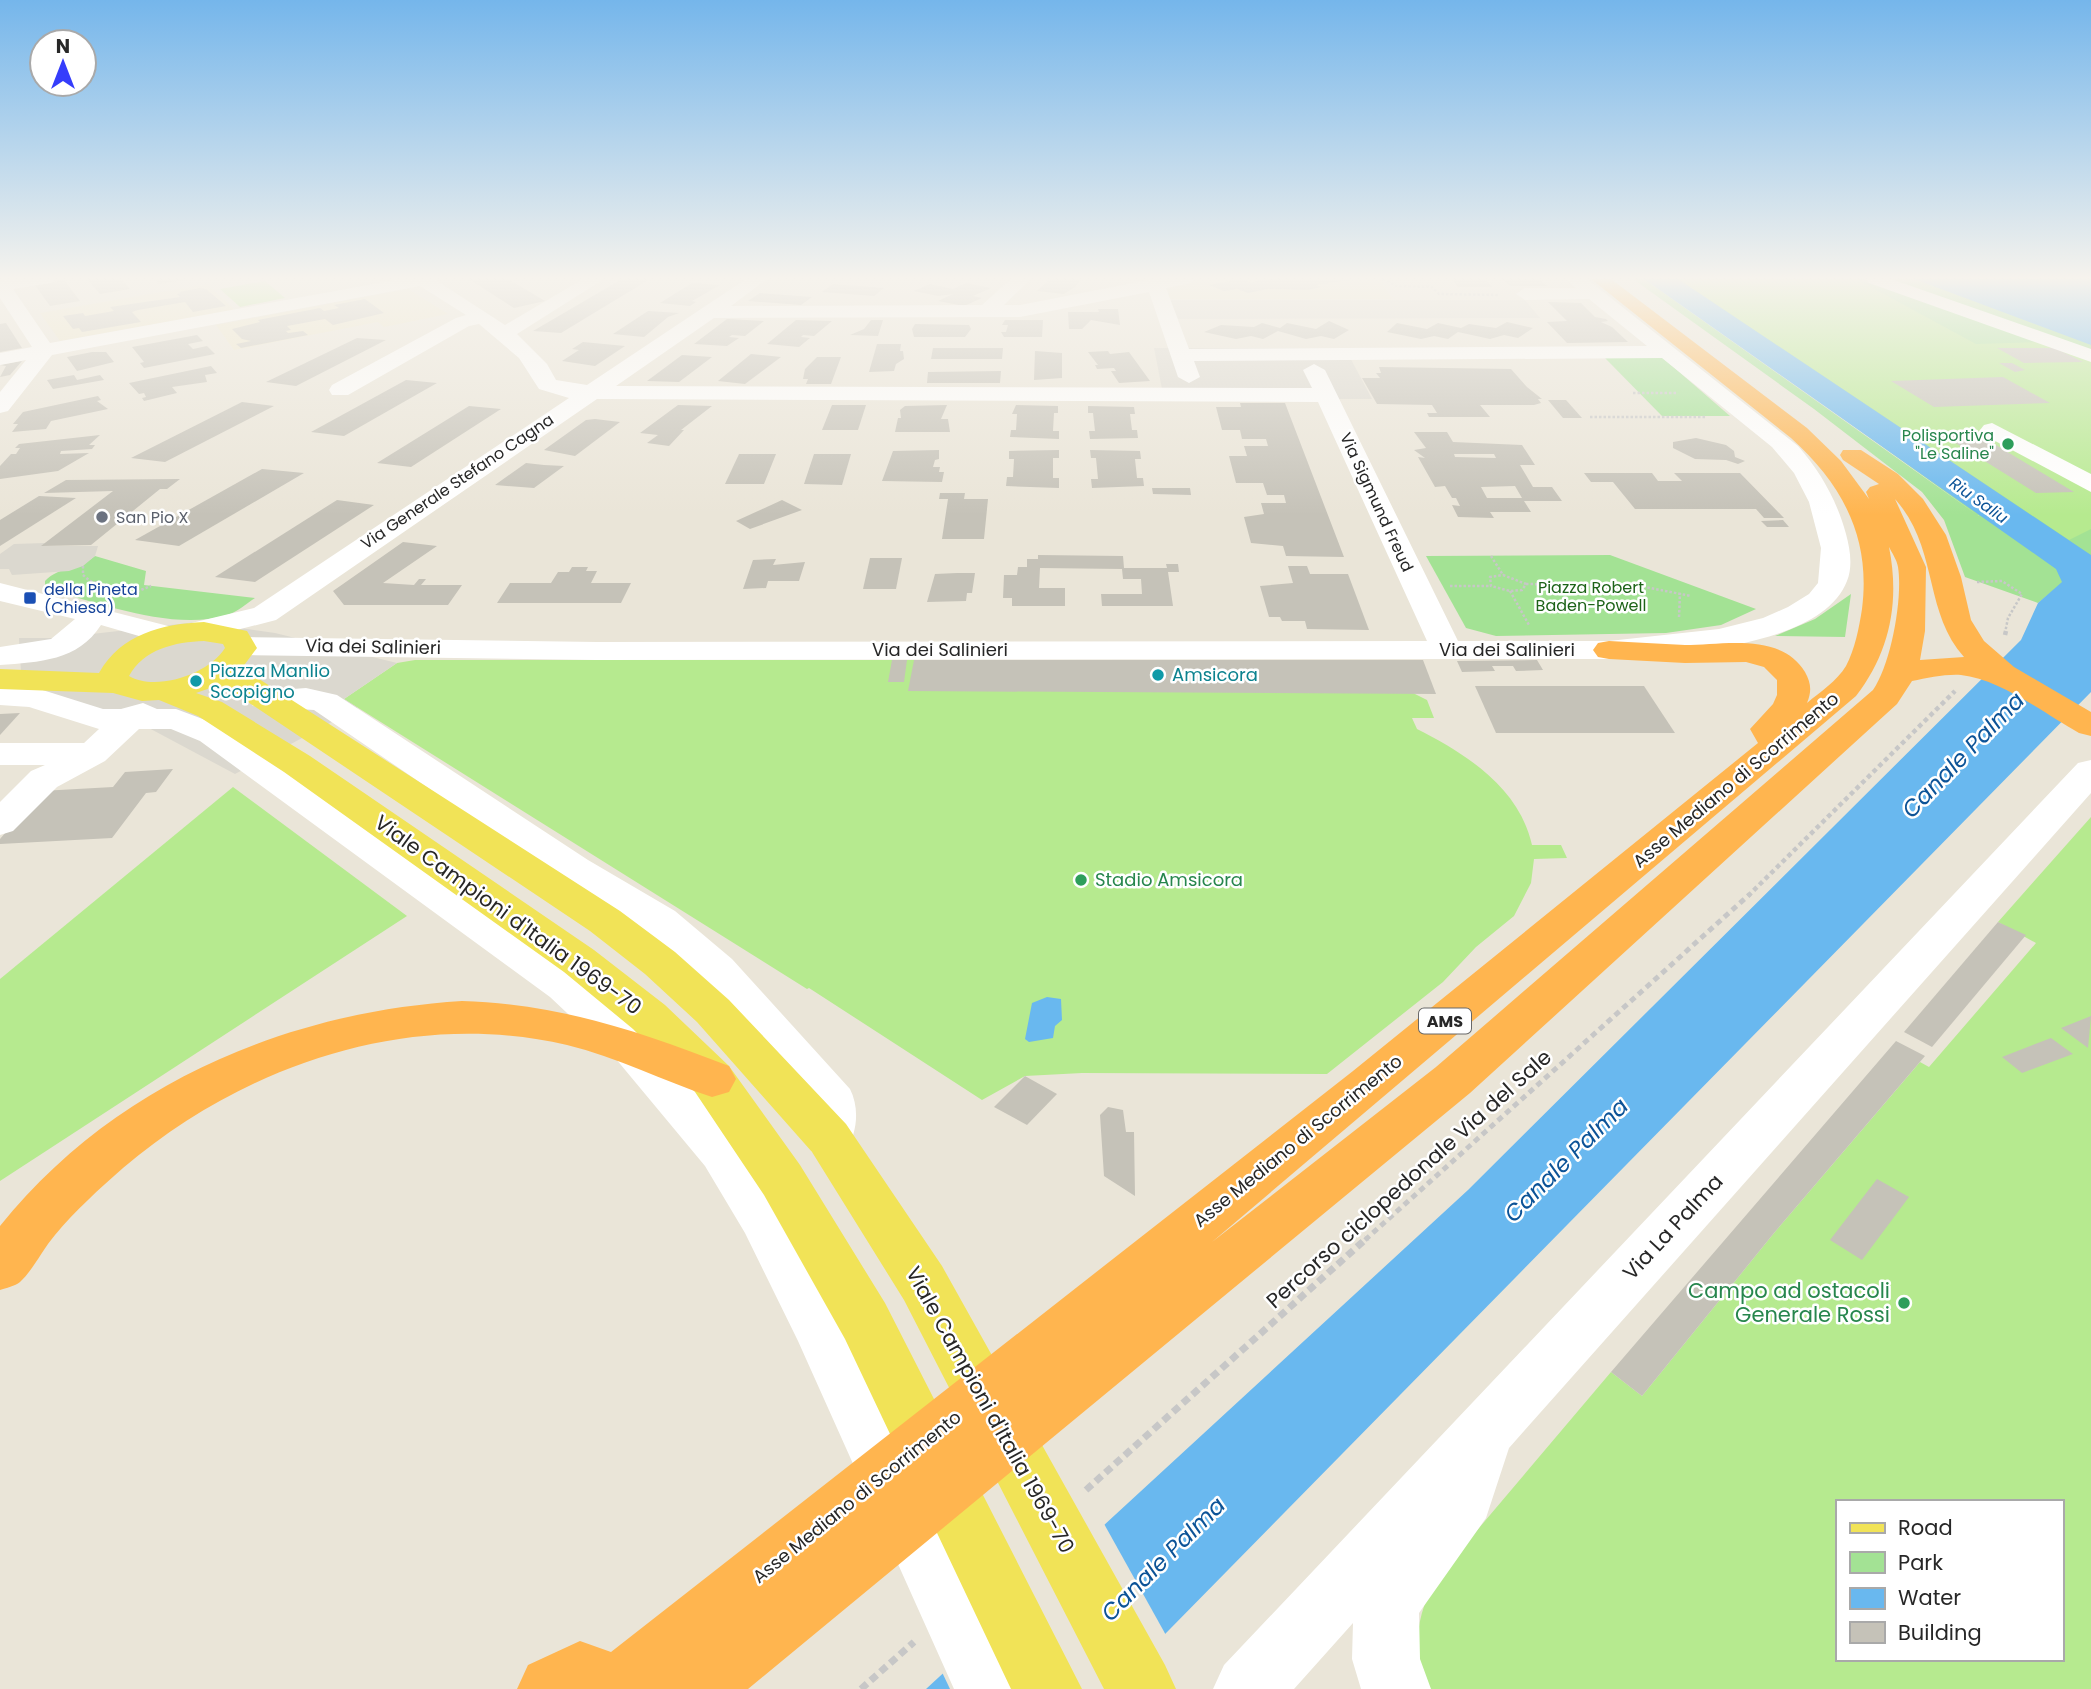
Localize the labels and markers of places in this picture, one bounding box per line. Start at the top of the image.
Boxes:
place label: Polisportiva "Le Saline" [1902,424,1994,465]
marker: Polisportiva "Le Saline" [2000,436,2016,452]
place label: San Pio X [116,506,188,529]
marker: San Pio X [94,509,110,525]
place label: della Pineta (Chiesa) [44,578,138,619]
marker: della Pineta (Chiesa) [22,590,38,606]
place label: Piazza Manlio Scopigno [210,658,330,704]
place label: Amsicora [1172,662,1258,687]
marker: Amsicora [1150,667,1166,683]
marker: Piazza Manlio Scopigno [188,673,204,689]
place label: Stadio Amsicora [1095,867,1243,892]
marker: Stadio Amsicora [1073,872,1089,888]
place label: Campo ad ostacoli Generale Rossi [1688,1276,1890,1329]
marker: Campo ad ostacoli Generale Rossi [1896,1295,1912,1311]

